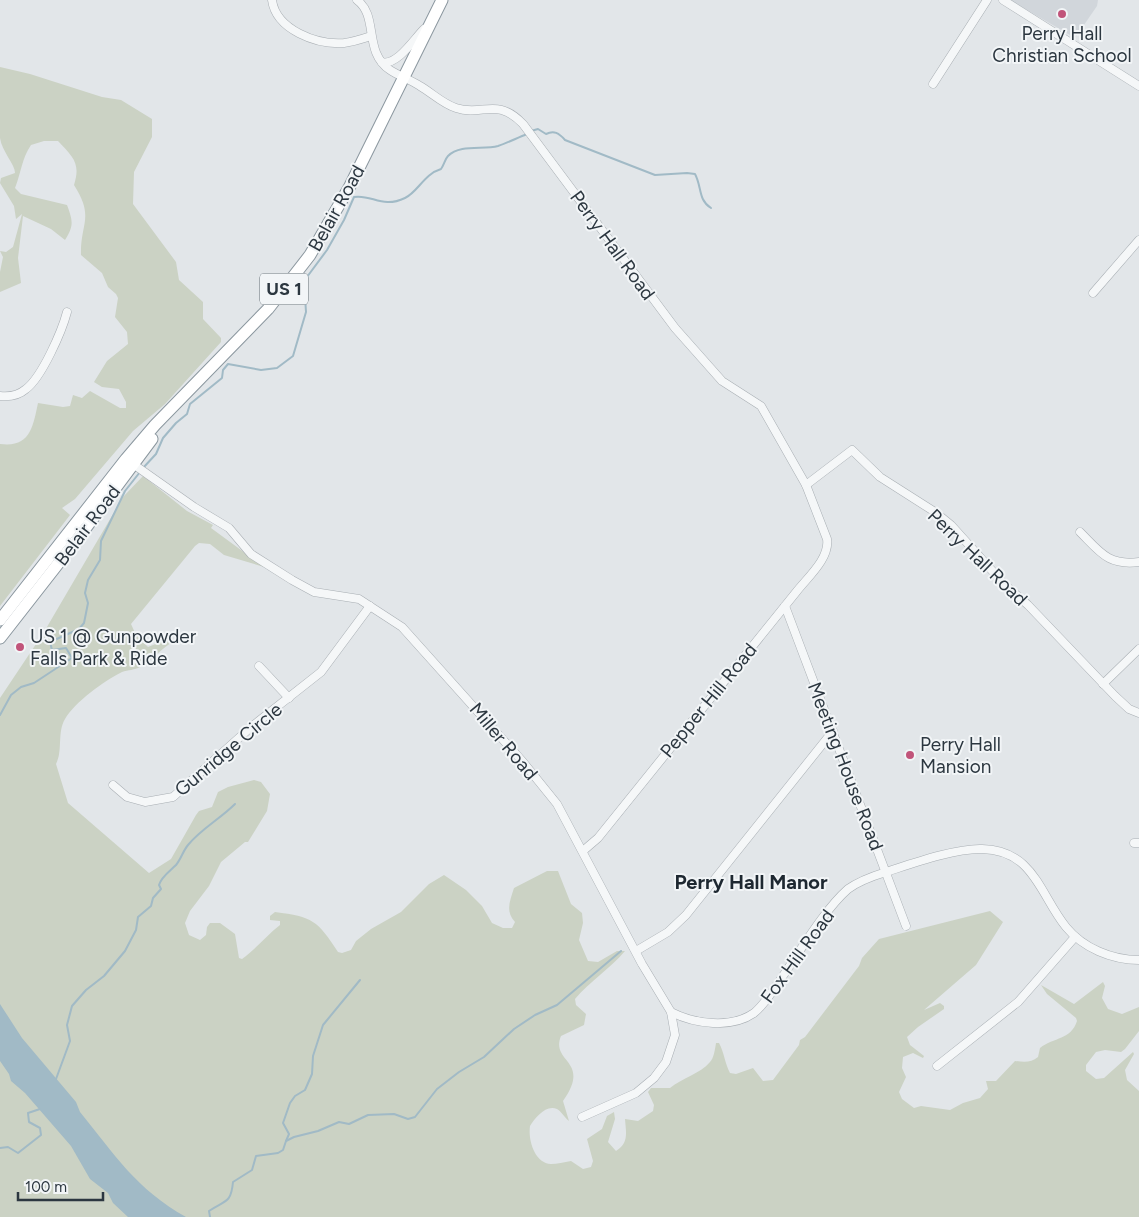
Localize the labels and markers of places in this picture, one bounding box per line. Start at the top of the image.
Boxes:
marker: Perry Hall Christian School [1056,8,1068,20]
place label: Perry Hall Christian School [992,22,1132,67]
place label: US 1 @ Gunpowder Falls Park & Ride [30,625,197,670]
marker: US 1 @ Gunpowder Falls Park & Ride [14,641,26,653]
place label: Perry Hall Mansion [920,733,1001,778]
marker: Perry Hall Mansion [904,749,916,761]

